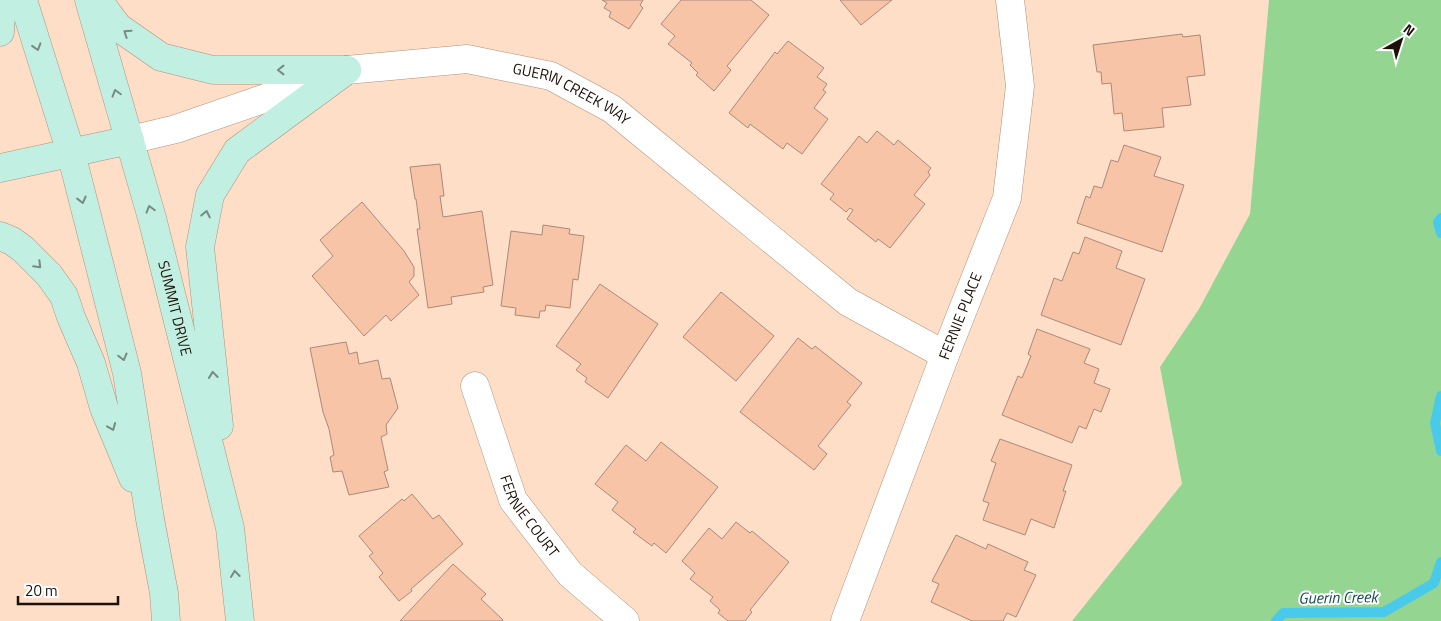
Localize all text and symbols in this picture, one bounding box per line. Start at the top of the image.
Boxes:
north arrow [1376,15,1426,65]
text: N [1399,18,1420,41]
one-way arrow [123,30,132,40]
one-way arrow [31,42,41,50]
street label: GUERIN CREEK WAY [511,57,636,131]
one-way arrow [276,65,284,75]
one-way arrow [112,89,122,97]
one-way arrow [77,195,87,203]
one-way arrow [145,205,155,213]
one-way arrow [201,209,211,218]
street label: SUMMIT DRIVE [152,258,198,358]
one-way arrow [33,259,42,268]
street label: FERNIE PLACE [932,269,988,363]
one-way arrow [117,353,128,362]
one-way arrow [208,370,219,378]
one-way arrow [106,422,116,431]
street label: FERNIE COURT [494,472,565,562]
one-way arrow [230,570,241,578]
scale bar [18,574,118,606]
text: 20 m [25,579,58,602]
water label: Guerin Creek [1298,584,1380,610]

